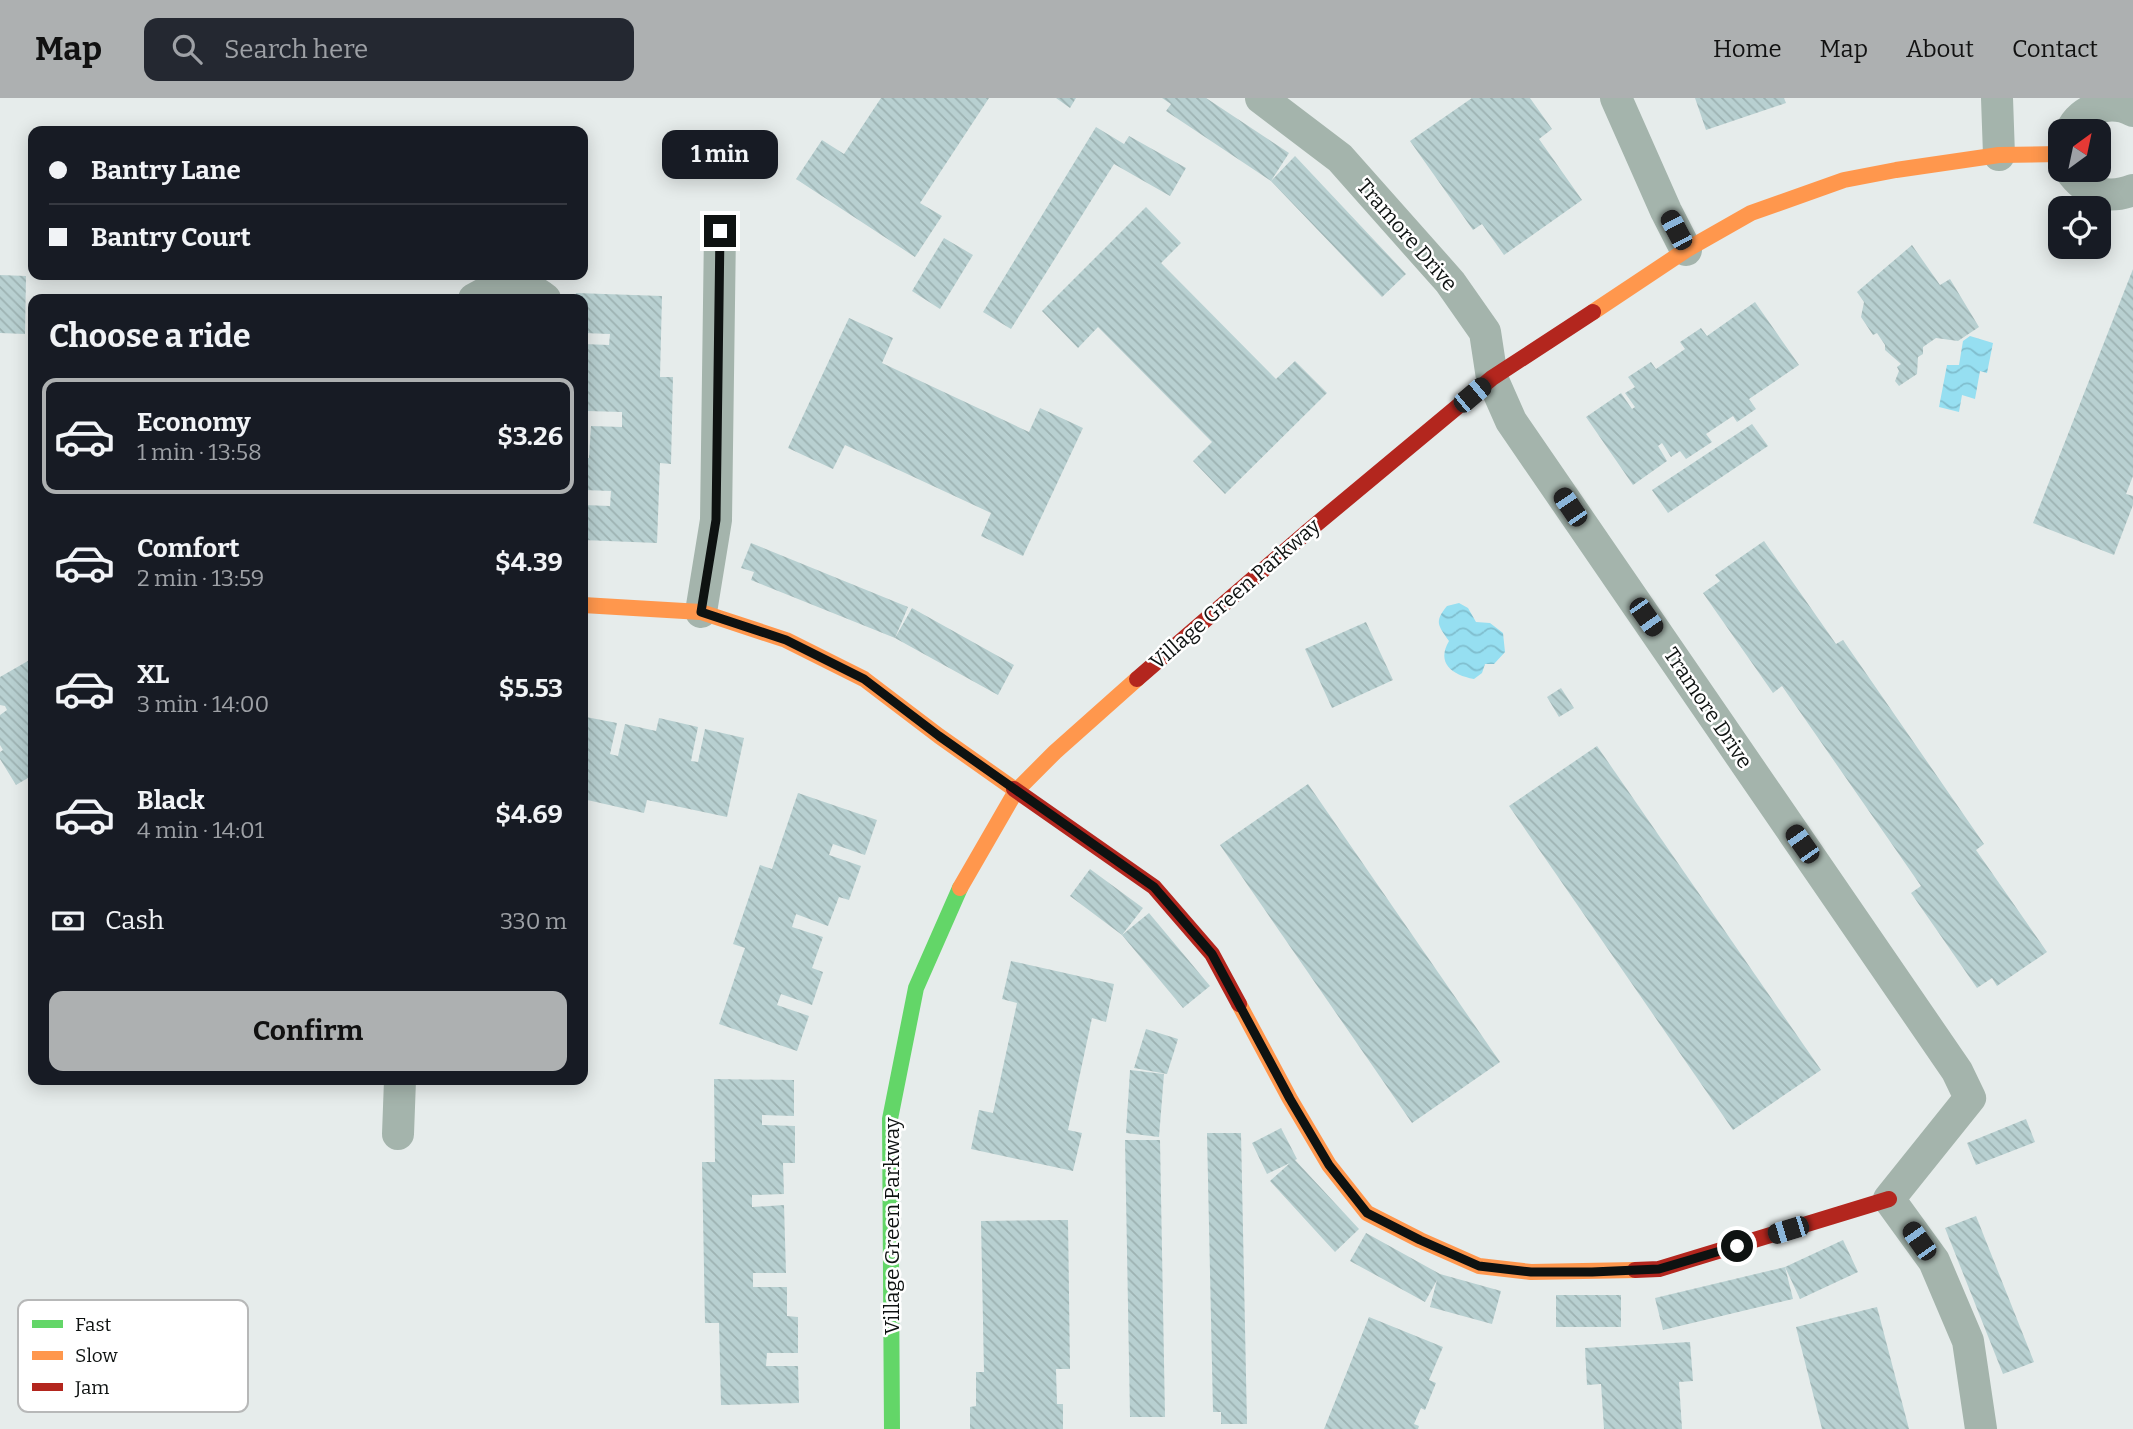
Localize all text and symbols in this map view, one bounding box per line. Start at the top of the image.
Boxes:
search box [144,18,634,81]
text: Map [35,29,102,69]
icon: search [168,30,206,68]
text: Search here [224,34,368,65]
text: Home [1713,35,1782,63]
text: Map [1820,35,1868,63]
text: About [1906,35,1974,63]
text: Contact [2012,35,2098,63]
north arrow [2048,119,2110,182]
map controls [2048,119,2111,259]
callout: 1 min [662,130,778,178]
text: 1 min [691,140,749,168]
text: Bantry Lane [91,155,241,186]
street label: Tramore Drive [1351,174,1463,296]
button: locate [2048,196,2111,259]
car [1657,207,1696,253]
route end [704,215,736,247]
text: Bantry Court [91,222,251,253]
text: Choose a ride [49,317,250,355]
car [1450,373,1495,417]
icon: car [53,405,116,468]
text: Economy [137,407,251,438]
text: $3.26 [497,421,563,452]
text: 1 min · 13:58 [137,438,262,466]
car [1550,484,1591,530]
street label: Village Green Parkway [1144,512,1326,675]
icon: car [53,531,116,594]
text: Comfort [137,533,240,564]
text: $4.39 [495,547,563,578]
text: 2 min · 13:59 [137,564,264,592]
car [1626,594,1667,640]
street label: Tramore Drive [1658,643,1758,773]
icon: car [53,657,116,720]
text: XL [137,659,169,690]
text: $5.53 [499,673,563,704]
text: 3 min · 14:00 [137,690,269,718]
icon: car [53,783,116,846]
text: Black [137,785,205,816]
text: $4.69 [495,799,563,830]
text: 4 min · 14:01 [137,816,264,844]
car [1782,821,1823,867]
icon: cash [49,902,87,940]
text: Cash [105,905,164,936]
text: 330 m [500,907,567,935]
button: Confirm [49,991,567,1071]
street label: Village Green Parkway [879,1116,905,1335]
car [1765,1214,1812,1246]
car [1899,1218,1940,1264]
route start [1721,1230,1753,1262]
legend [18,1300,248,1412]
text: Fast [75,1313,112,1336]
text: Slow [75,1344,118,1367]
text: Jam [74,1376,109,1399]

